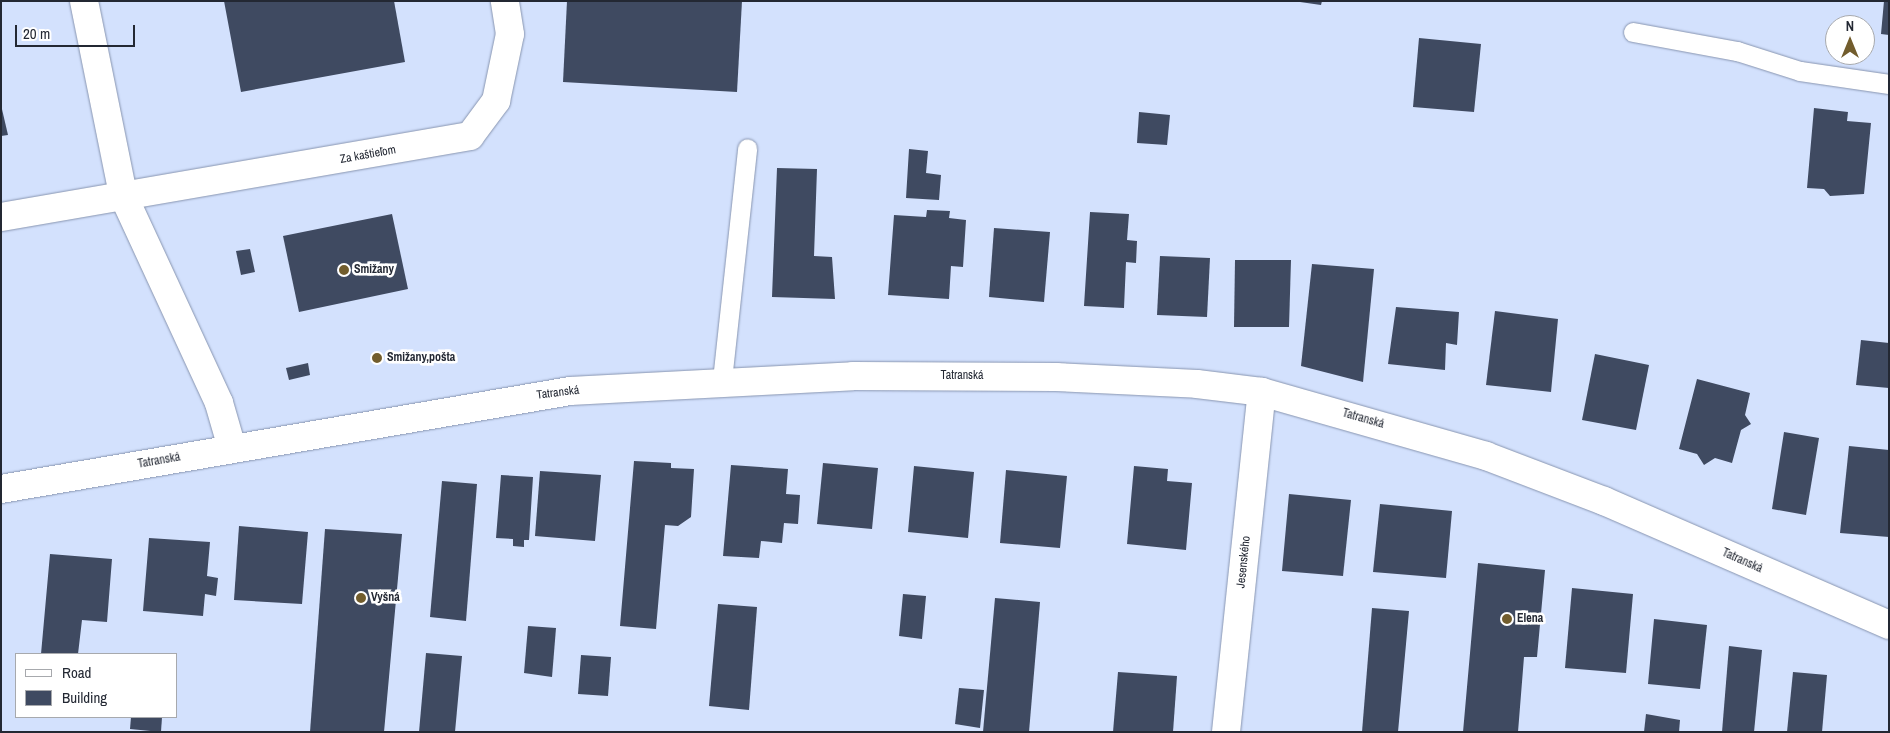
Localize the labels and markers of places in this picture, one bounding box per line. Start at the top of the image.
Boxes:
place label: Smižany [354,263,394,277]
marker: Smižany [338,264,350,276]
place label: Smižany,pošta [387,351,455,365]
marker: Smižany,pošta [371,352,383,364]
place label: Vyšná [371,591,400,605]
marker: Vyšná [355,592,367,604]
place label: Elena [1517,612,1543,626]
marker: Elena [1501,613,1513,625]

